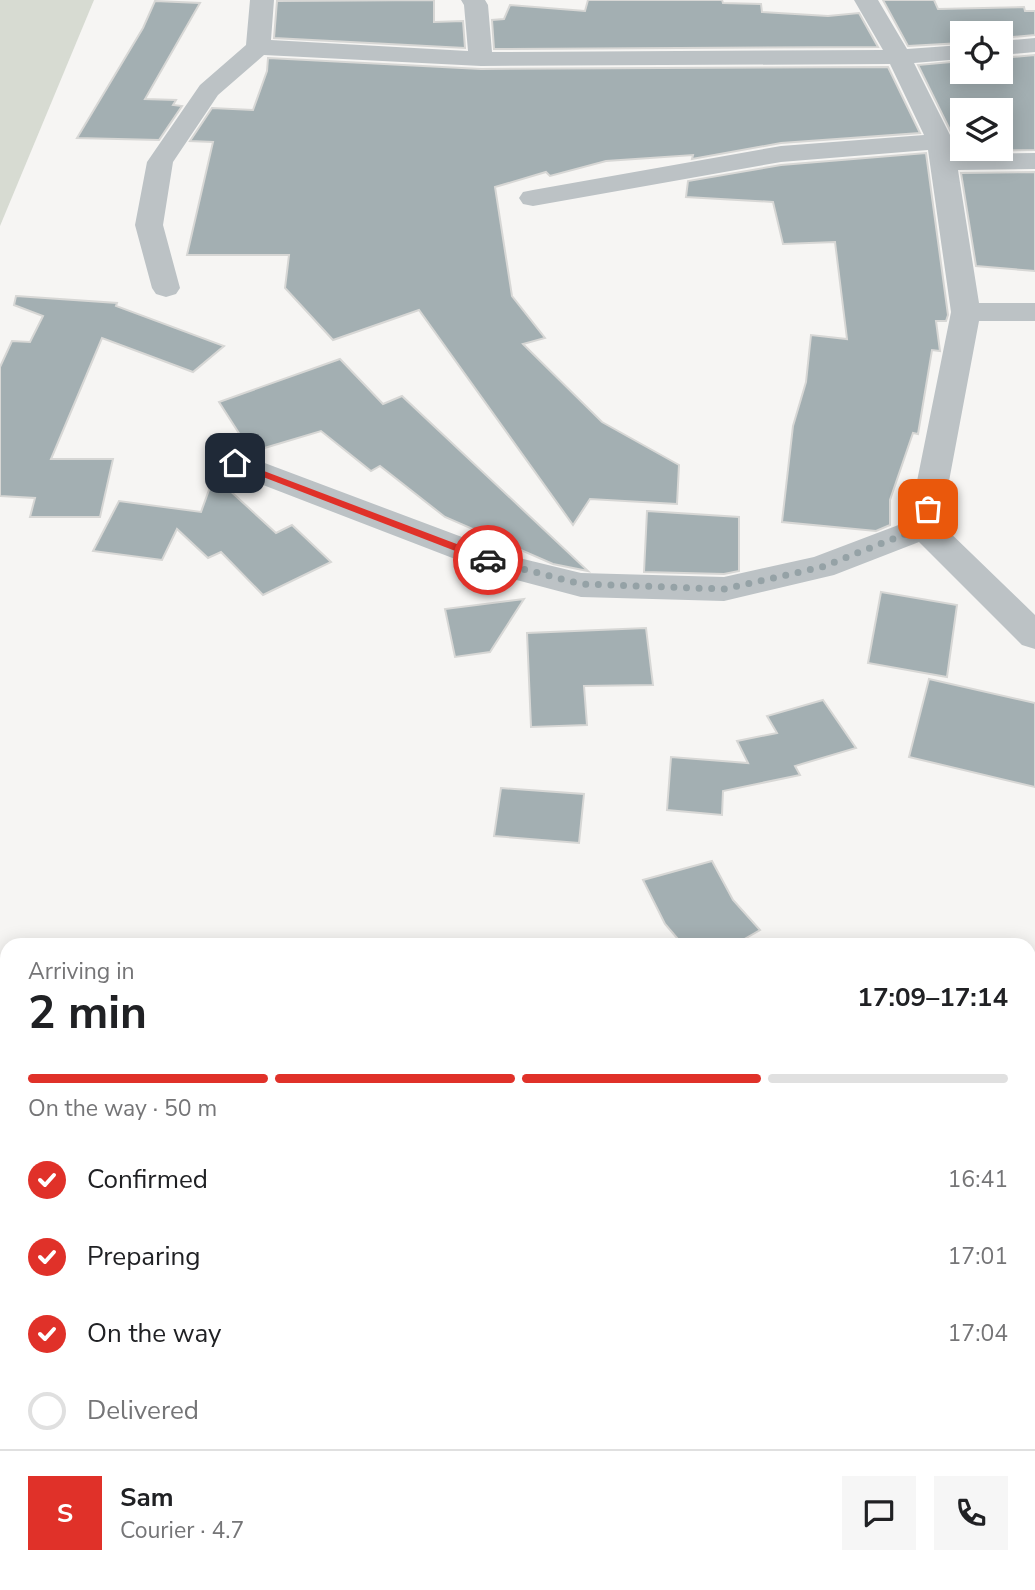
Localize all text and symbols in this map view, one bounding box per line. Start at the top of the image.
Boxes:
map controls [950,21,1013,161]
button: locate [950,21,1013,84]
button: layers [950,98,1013,161]
pin [205,433,265,493]
icon: home [216,444,254,482]
pin [898,479,958,539]
icon: bag [909,490,947,528]
courier [453,525,523,595]
icon: car [469,541,507,579]
text: Arriving in [28,956,135,987]
text: 17:09–17:14 [857,980,1008,1015]
text: 2 min [28,981,147,1044]
text: On the way · 50 m [28,1093,217,1124]
icon: check [28,1161,66,1199]
text: Confirmed [87,1162,208,1197]
text: 16:41 [948,1164,1008,1195]
icon: check [28,1238,66,1276]
text: Preparing [87,1239,200,1274]
text: 17:01 [948,1241,1008,1272]
icon: check [28,1315,66,1353]
text: On the way [87,1316,221,1351]
text: 17:04 [948,1318,1008,1349]
text: Delivered [87,1393,199,1428]
button: chat [842,1476,916,1550]
button: phone [934,1476,1008,1550]
text: Sam [120,1480,173,1515]
text: S [57,1496,73,1531]
text: Courier · 4.7 [120,1515,244,1546]

